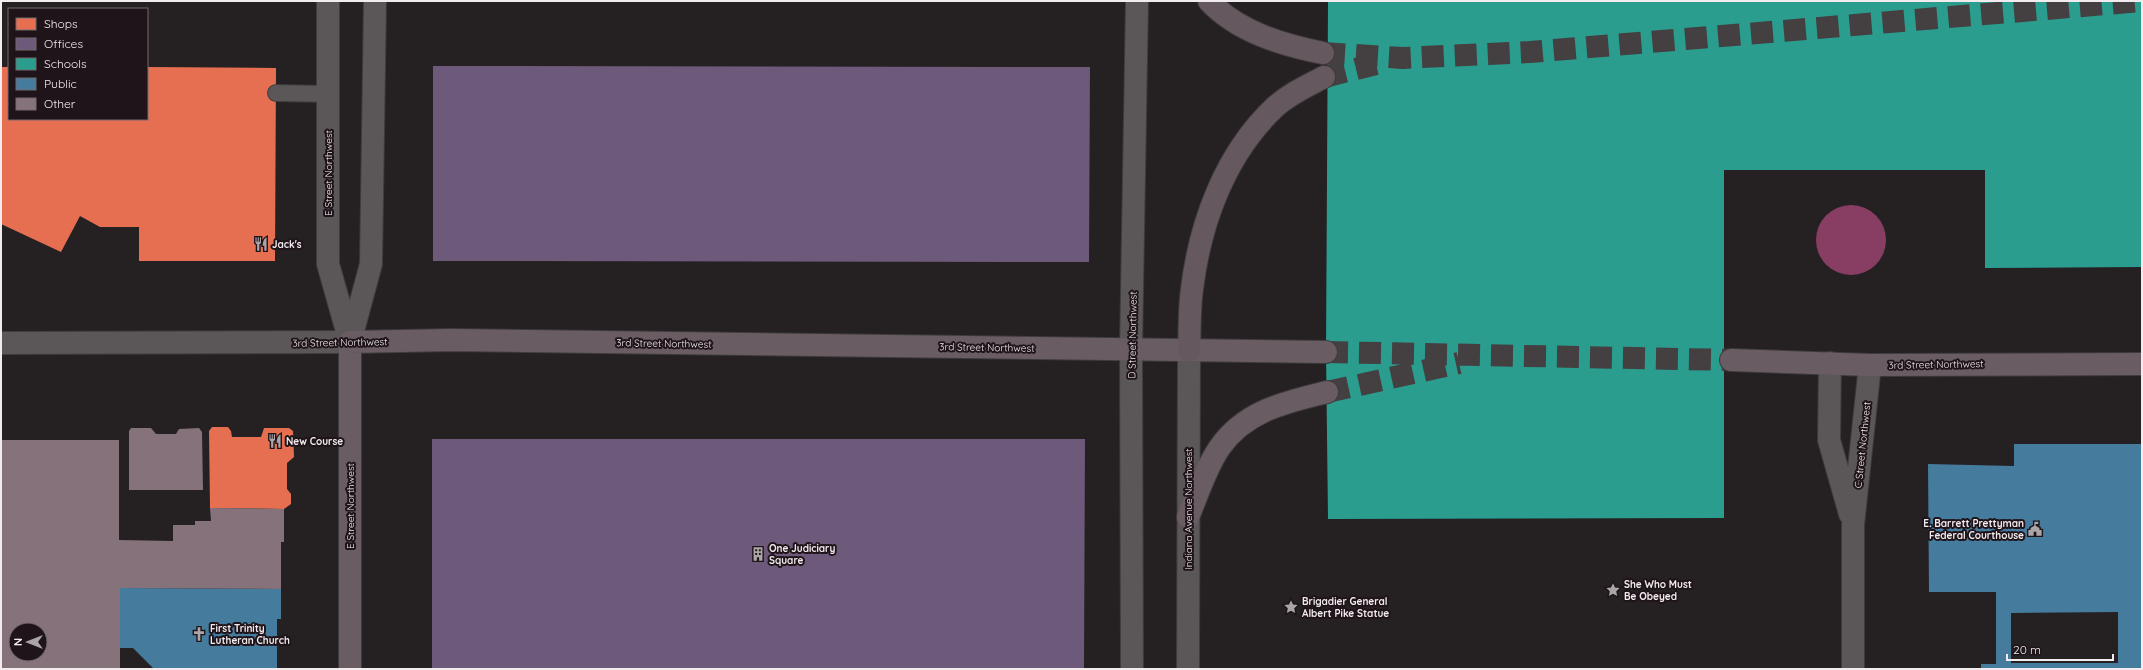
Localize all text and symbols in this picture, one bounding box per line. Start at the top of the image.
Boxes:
legend [8,8,148,120]
text: Shops [44,16,78,31]
text: Offices [44,36,83,51]
text: Schools [44,56,87,71]
text: Public [44,76,77,91]
text: Other [44,96,76,111]
street label: E Street Northwest [322,129,335,216]
restaurant icon: Jack's [253,236,269,252]
place label: Jack's [272,238,302,251]
street label: D Street Northwest [1125,291,1140,379]
street label: 3rd Street Northwest [292,335,388,350]
street label: 3rd Street Northwest [616,336,712,351]
street label: 3rd Street Northwest [939,340,1035,355]
street label: 3rd Street Northwest [1888,357,1984,372]
street label: C Street Northwest [1851,401,1874,489]
restaurant icon: New Course [267,433,283,449]
place label: New Course [286,435,343,448]
street label: Indiana Avenue Northwest [1182,448,1195,570]
street label: E Street Northwest [344,462,357,549]
place label: E. Barrett Prettyman Federal Courthouse [1923,517,2024,542]
public building icon: E. Barrett Prettyman Federal Courthouse [2027,521,2043,537]
place label: One Judiciary Square [769,542,835,567]
building icon: One Judiciary Square [750,546,766,562]
place label: She Who Must Be Obeyed [1624,578,1692,603]
place icon: She Who Must Be Obeyed [1605,582,1621,598]
place label: Brigadier General Albert Pike Statue [1302,595,1389,620]
place icon: Brigadier General Albert Pike Statue [1283,599,1299,615]
north arrow [8,622,48,662]
place label: First Trinity Lutheran Church [210,622,290,647]
church icon: First Trinity Lutheran Church [191,626,207,642]
scale bar [2007,636,2113,662]
text: N [11,638,25,646]
text: 20 m [2013,642,2041,657]

